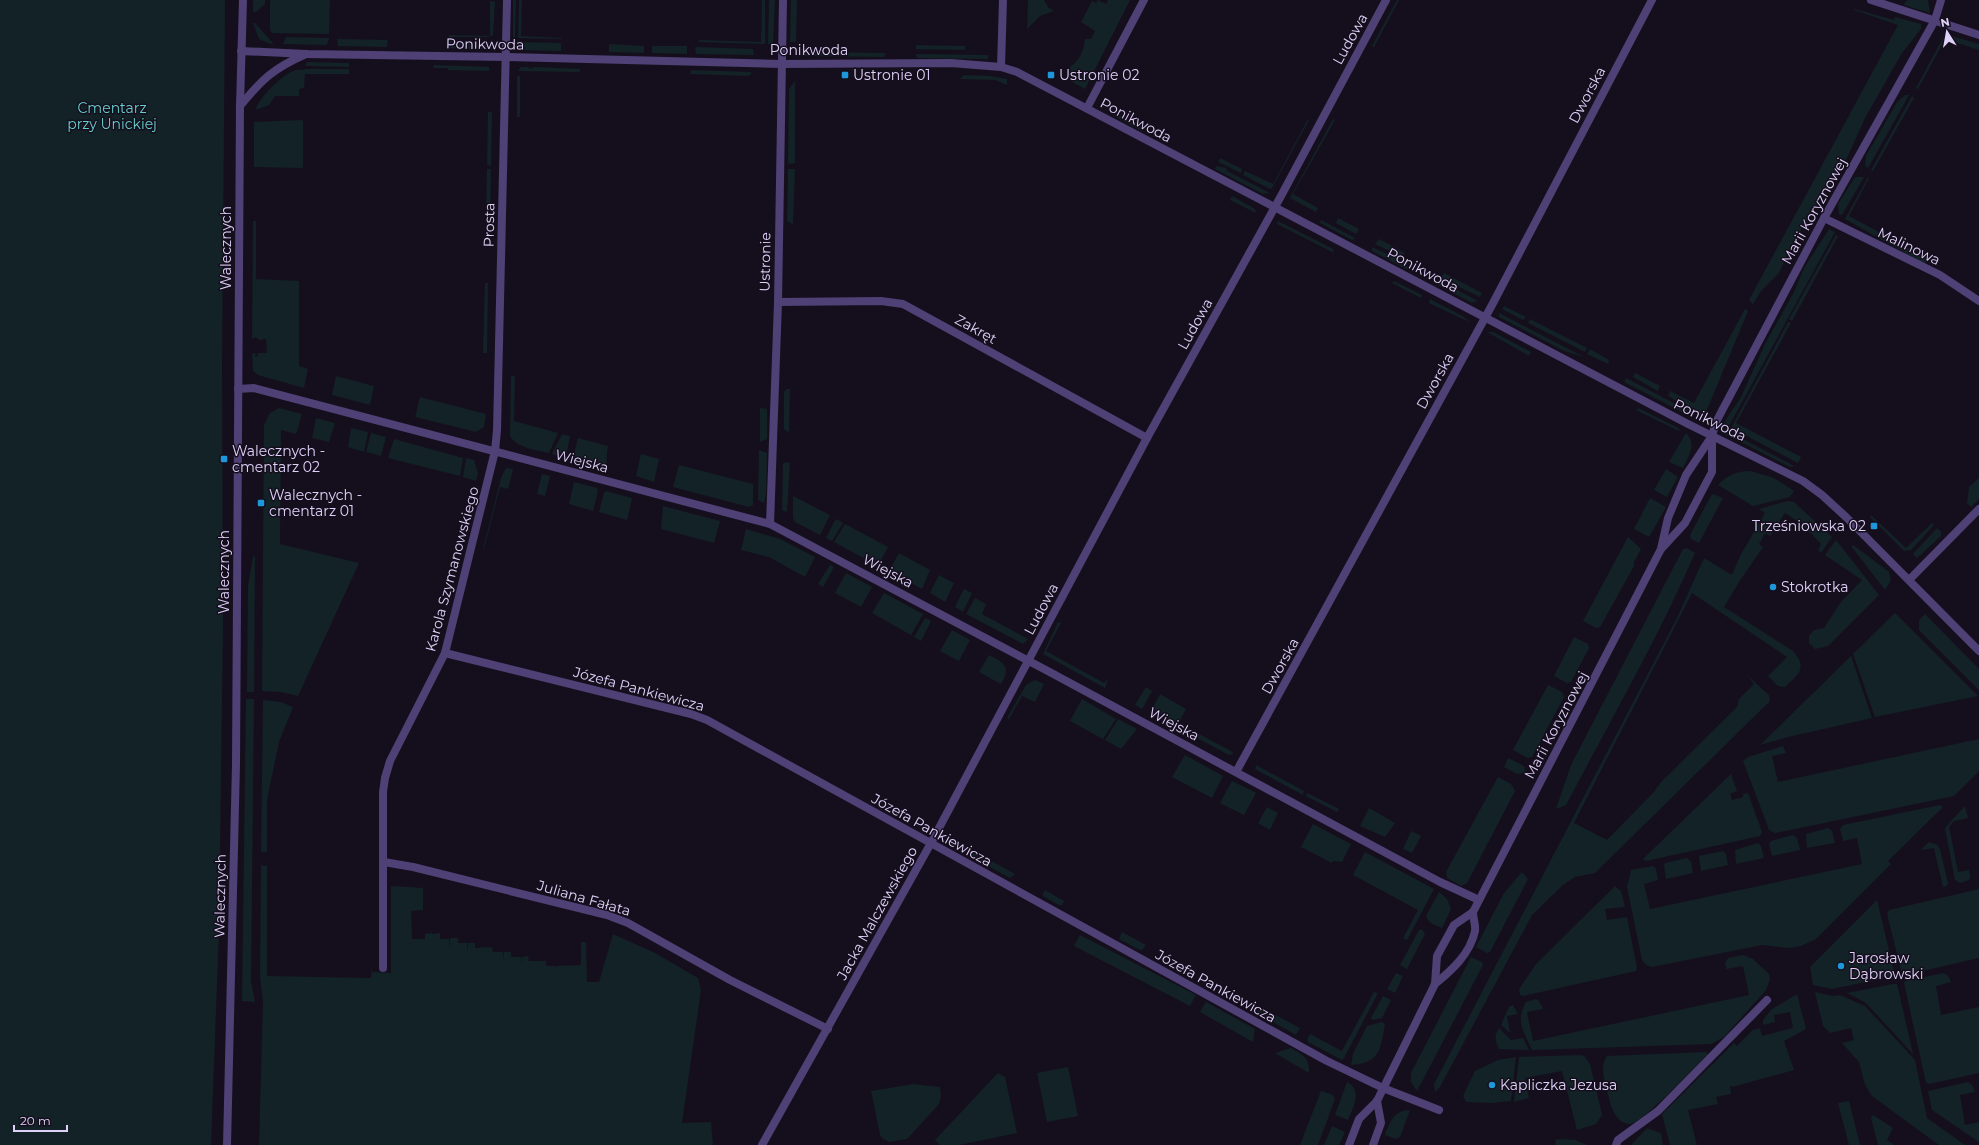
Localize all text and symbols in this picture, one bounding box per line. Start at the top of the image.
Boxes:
street label: Ludowa [1329,10,1371,68]
north arrow [1927,12,1967,52]
text: N [1939,14,1951,30]
street label: Ponikwoda [446,34,524,54]
street label: Ponikwoda [770,41,848,59]
street label: Dworska [1565,64,1609,126]
place label: Ustronie 01 [853,66,931,84]
place label: Ustronie 02 [1059,66,1139,84]
marker: Ustronie 01 [840,70,850,80]
marker: Ustronie 02 [1046,70,1056,80]
street label: Ponikwoda [1097,94,1175,146]
park label: Cmentarz przy Unickiej [67,99,157,133]
street label: Marii Koryznowej [1777,155,1851,267]
street label: Prosta [480,203,498,247]
street label: Walecznych [217,206,235,290]
street label: Malinowa [1875,223,1943,269]
street label: Ustronie [755,232,775,292]
street label: Ponikwoda [1384,244,1462,296]
street label: Ludowa [1174,295,1216,353]
street label: Zakręt [952,310,1000,348]
street label: Dworska [1412,350,1458,412]
street label: Ponikwoda [1671,395,1749,445]
place label: Walecznych - cmentarz 02 [232,442,325,476]
street label: Wiejska [553,445,611,477]
marker: Walecznych - cmentarz 02 [219,454,229,464]
street label: Karola Szymanowskiego [421,484,483,654]
place label: Walecznych - cmentarz 01 [269,486,362,520]
marker: Walecznych - cmentarz 01 [256,498,266,508]
place label: Trześniowska 02 [1752,517,1866,535]
marker: Trześniowska 02 [1869,521,1879,531]
street label: Walecznych [215,530,233,614]
street label: Wiejska [860,550,916,592]
place label: Stokrotka [1781,578,1848,596]
street label: Ludowa [1020,580,1062,638]
marker: Stokrotka [1768,582,1778,592]
street label: Dworska [1257,635,1303,697]
street label: Józefa Pankiewicza [571,663,707,715]
street label: Marii Koryznowej [1520,668,1592,782]
street label: Wiejska [1146,703,1202,745]
street label: Józefa Pankiewicza [868,789,995,871]
street label: Jacka Malczewskiego [832,843,921,984]
street label: Walecznych [210,854,230,938]
street label: Juliana Fałata [534,876,633,920]
street label: Józefa Pankiewicza [1152,945,1279,1027]
place label: Jarosław Dąbrowski [1848,949,1924,983]
marker: Jarosław Dąbrowski [1836,961,1846,971]
place label: Kapliczka Jezusa [1500,1076,1617,1094]
marker: Kapliczka Jezusa [1487,1080,1497,1090]
scale bar [14,1107,67,1133]
text: 20 m [20,1113,51,1128]

